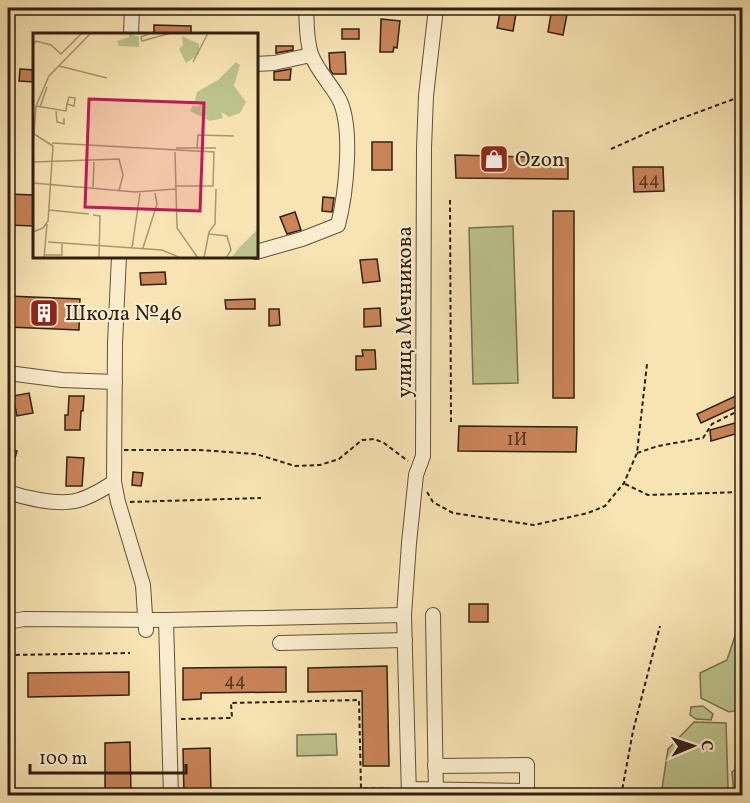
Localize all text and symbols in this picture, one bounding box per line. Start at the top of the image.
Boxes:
inset map [33,33,258,258]
shop icon: Ozon [478,143,510,175]
place label: Ozon [515,146,565,175]
house number: 44 [638,168,660,193]
street label: улица Мечникова [391,226,420,398]
building icon: Школа №46 [28,297,60,329]
place label: Школа №46 [65,300,182,329]
house number: 1И [507,428,527,453]
house number: 44 [224,669,246,694]
north arrow [663,716,723,776]
scale bar [30,737,186,775]
text: С [695,740,717,751]
text: 100 m [39,747,88,772]

